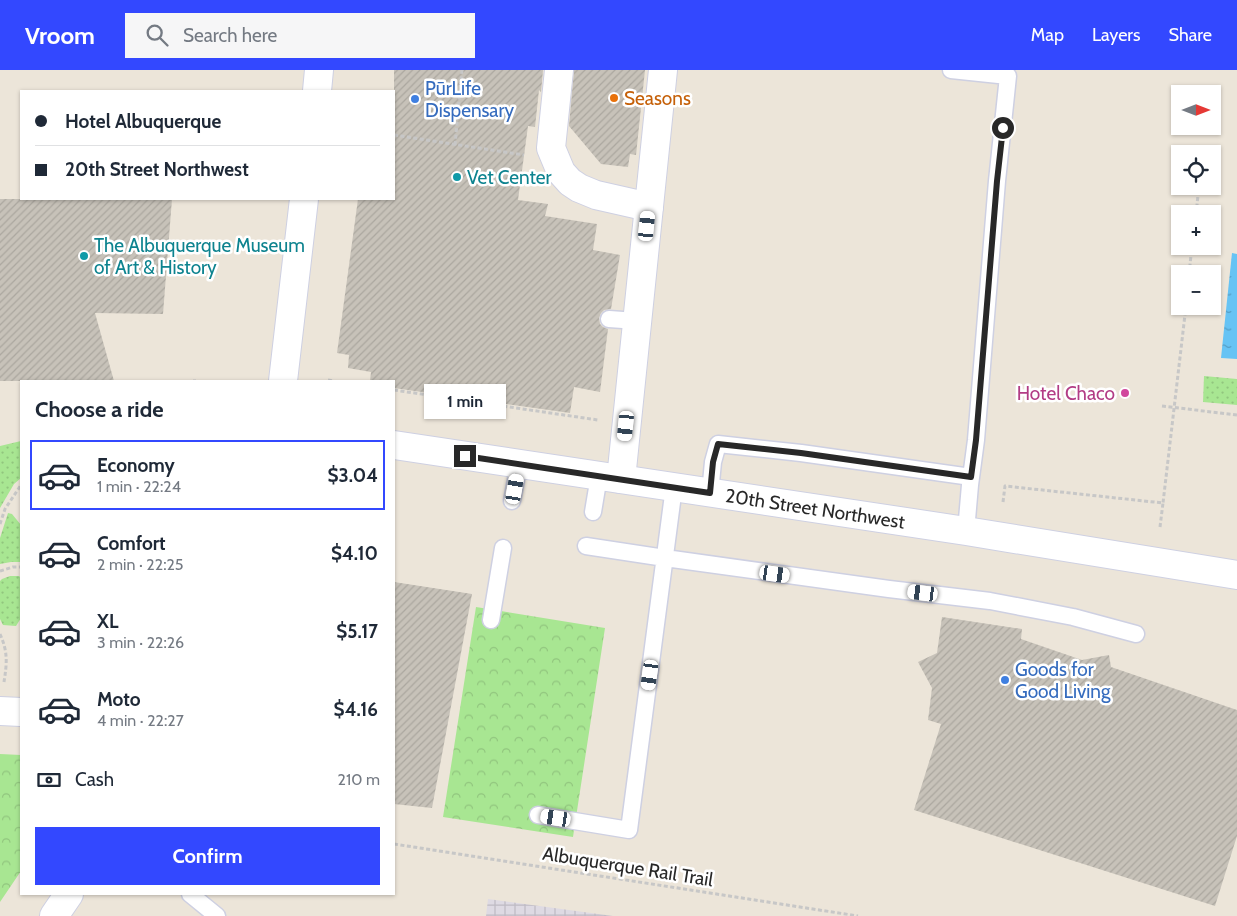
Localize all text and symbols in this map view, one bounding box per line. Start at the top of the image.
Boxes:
search box [125,13,475,58]
text: Vroom [25,21,95,50]
icon: search [143,21,171,49]
text: Search here [183,24,277,47]
text: Map [1031,24,1064,46]
text: Layers [1092,24,1141,46]
text: Share [1169,24,1212,46]
place label: PūrLife Dispensary [425,77,514,122]
north arrow [1171,85,1221,135]
map controls [1171,85,1221,315]
place label: Seasons [624,87,691,110]
marker: Seasons [608,92,620,104]
marker: PūrLife Dispensary [409,93,421,105]
text: Hotel Albuquerque [65,110,221,133]
route start [992,117,1014,139]
button: locate [1171,145,1221,195]
text: 20th Street Northwest [65,158,249,181]
place label: Vet Center [467,166,552,189]
marker: Vet Center [451,171,463,183]
button: + [1171,205,1221,255]
car [637,210,656,242]
place label: The Albuquerque Museum of Art & History [94,234,305,279]
marker: The Albuquerque Museum of Art & History [78,250,90,262]
button: − [1171,265,1221,315]
place label: Hotel Chaco [1017,382,1115,405]
callout: 1 min [424,384,506,418]
marker: Hotel Chaco [1119,387,1131,399]
text: 1 min [447,392,483,411]
text: Choose a ride [35,396,164,423]
car [616,410,635,442]
route end [454,445,476,467]
icon: car [37,453,82,498]
text: Economy [97,454,175,477]
text: $3.04 [327,464,378,487]
car [505,473,524,505]
text: 1 min · 22:24 [97,477,181,496]
street label: 20th Street Northwest [724,484,907,534]
icon: car [37,531,82,576]
text: Comfort [97,532,166,555]
text: $4.10 [331,542,378,565]
text: 2 min · 22:25 [97,555,184,574]
car [759,564,790,584]
car [907,584,938,602]
icon: car [37,609,82,654]
text: XL [97,610,118,633]
text: $5.17 [336,620,378,643]
text: 3 min · 22:26 [97,633,184,652]
place label: Goods for Good Living [1015,658,1111,703]
car [640,659,659,691]
marker: Goods for Good Living [999,674,1011,686]
icon: car [37,687,82,732]
text: Moto [97,688,141,711]
text: $4.16 [334,698,378,721]
text: 4 min · 22:27 [97,711,184,730]
icon: cash [35,766,63,794]
text: Cash [75,768,114,791]
text: 210 m [338,770,380,789]
car [540,808,571,828]
button: Confirm [35,827,380,885]
street label: Albuquerque Rail Trail [541,842,715,891]

